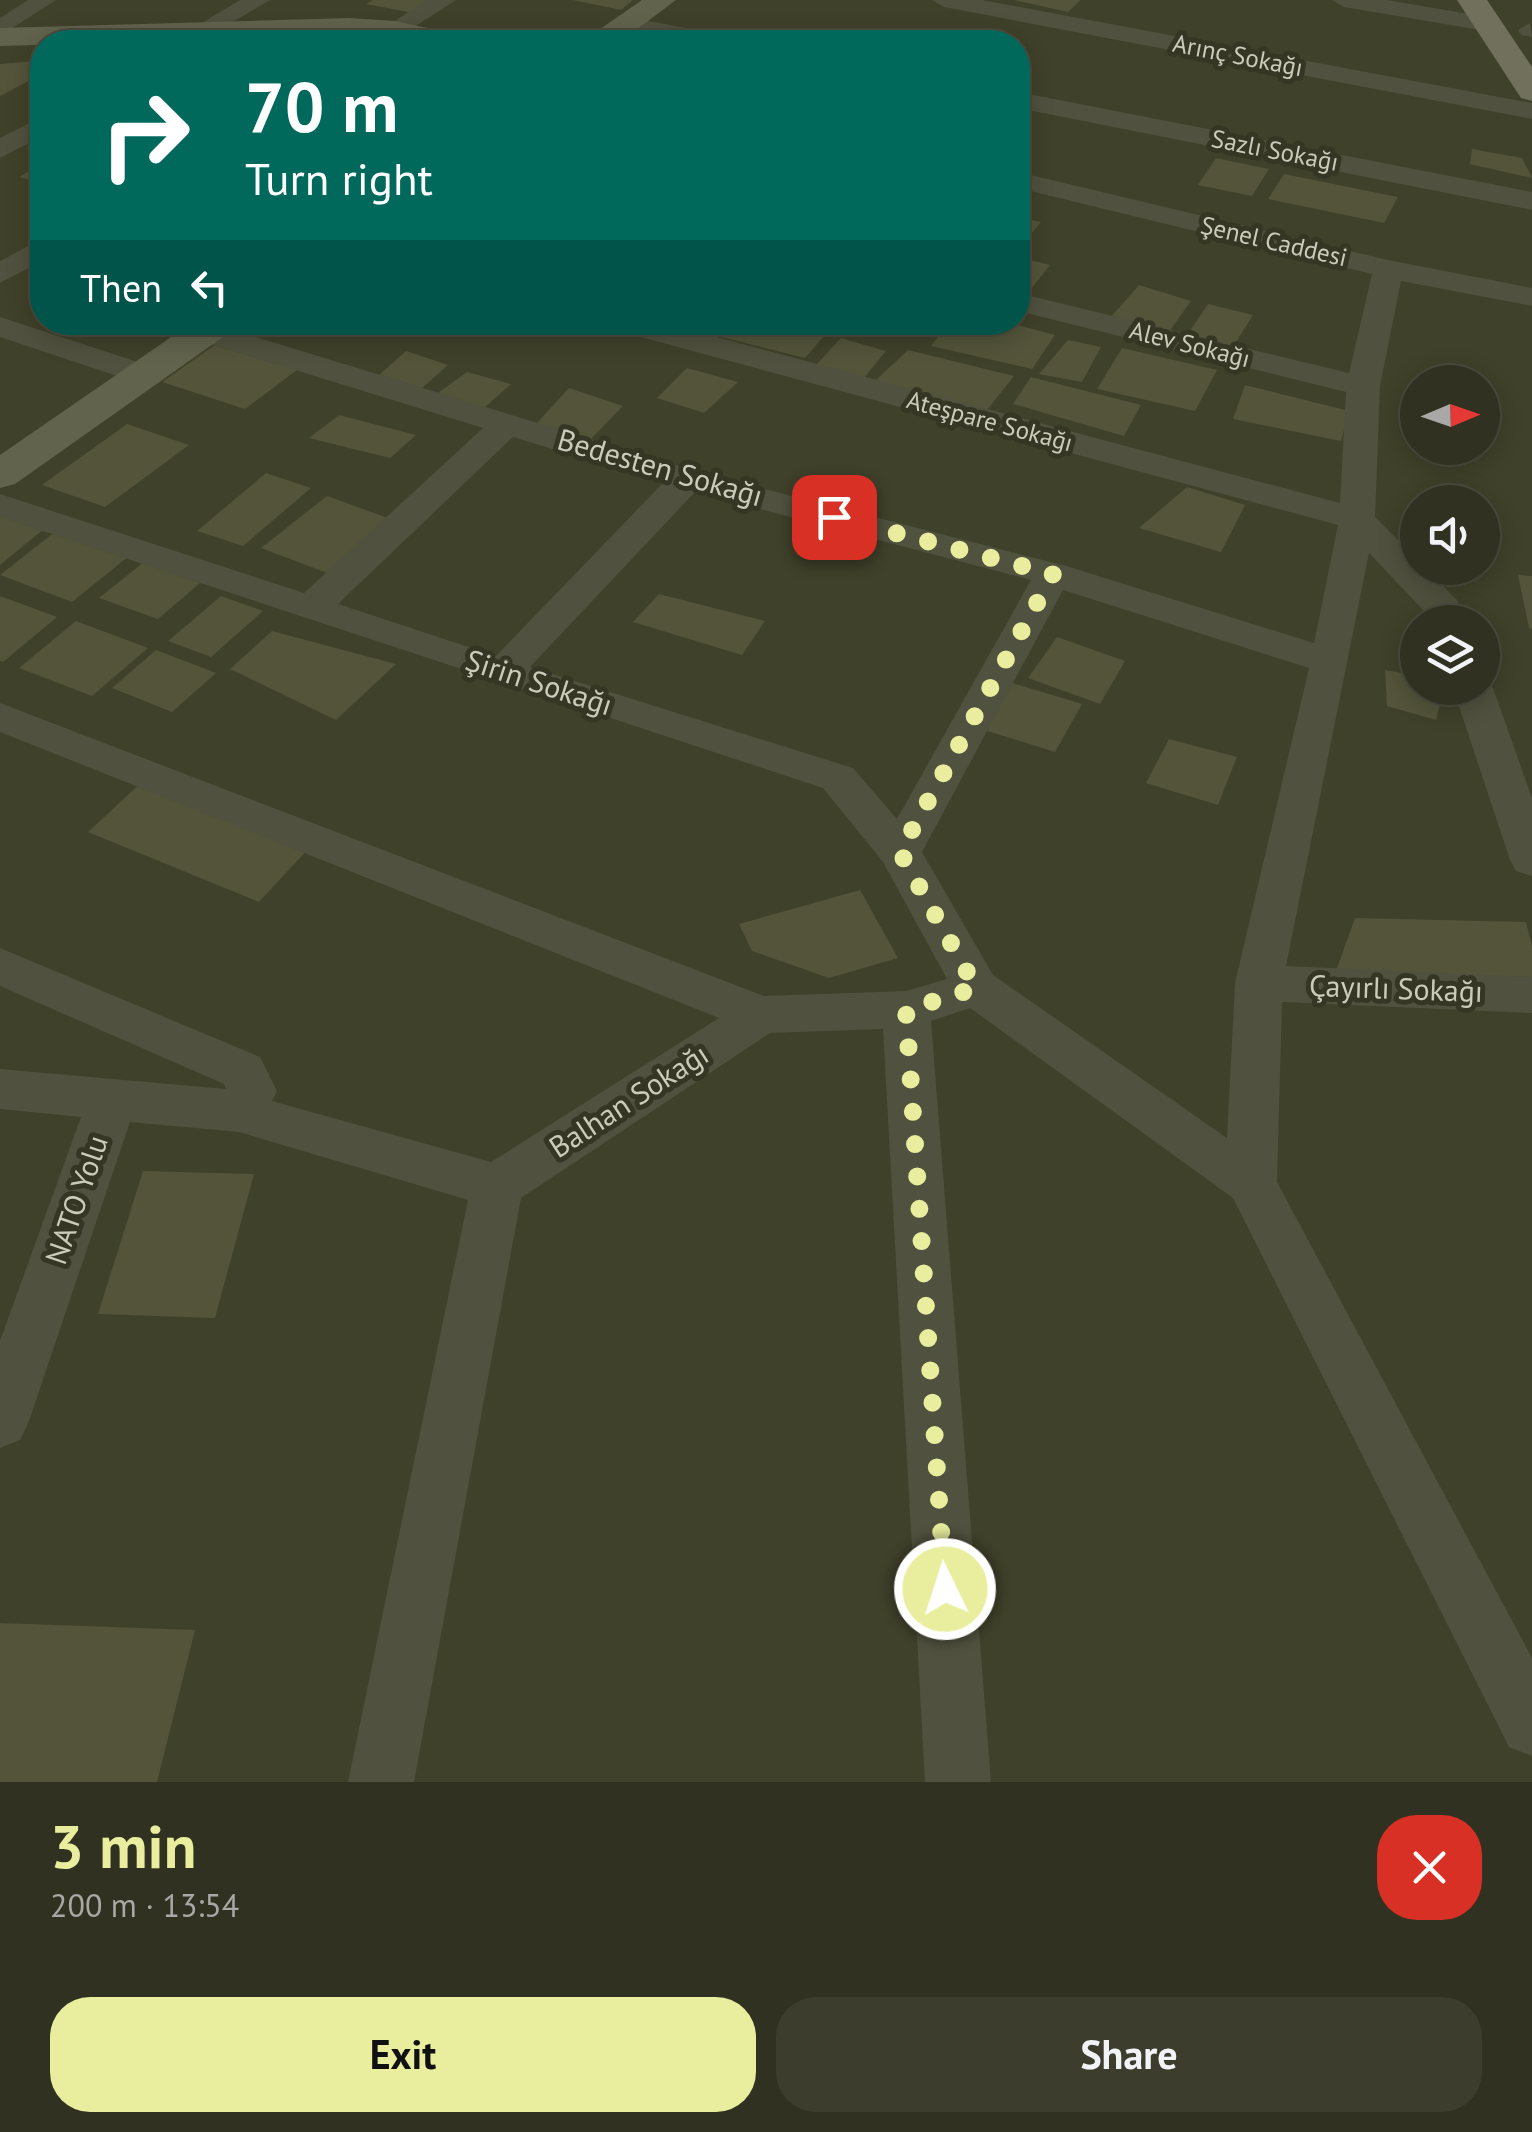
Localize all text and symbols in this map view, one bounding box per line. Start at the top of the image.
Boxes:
street label: Arınç Sokağı [1170,27,1306,83]
text: 70 m [245,61,398,151]
icon: right [80,70,210,200]
street label: Sazlı Sokağı [1209,122,1341,178]
text: Turn right [245,149,433,207]
street label: Şenel Caddesi [1198,209,1350,273]
icon: left [182,260,237,315]
text: Then [80,263,162,312]
street label: Alev Sokağı [1126,314,1254,374]
north arrow [1400,365,1500,465]
map controls [1400,365,1500,705]
street label: Ateşpare Sokağı [903,383,1077,459]
street label: Bedesten Sokağı [553,419,768,514]
pin [792,475,877,560]
button: sound [1400,485,1500,585]
icon: arrive [807,490,862,545]
button: layers [1400,605,1500,705]
street label: Şirin Sokağı [461,640,618,724]
street label: Çayırlı Sokağı [1308,965,1484,1010]
street label: Balhan Sokağı [541,1034,715,1166]
street label: NATO Yolu [35,1130,116,1269]
position arrow [893,1537,997,1641]
text: 3 min [50,1807,196,1885]
button: close [1377,1815,1482,1920]
text: 200 m · 13:54 [50,1884,239,1926]
button: Exit [50,1997,756,2112]
button: Share [776,1997,1482,2112]

